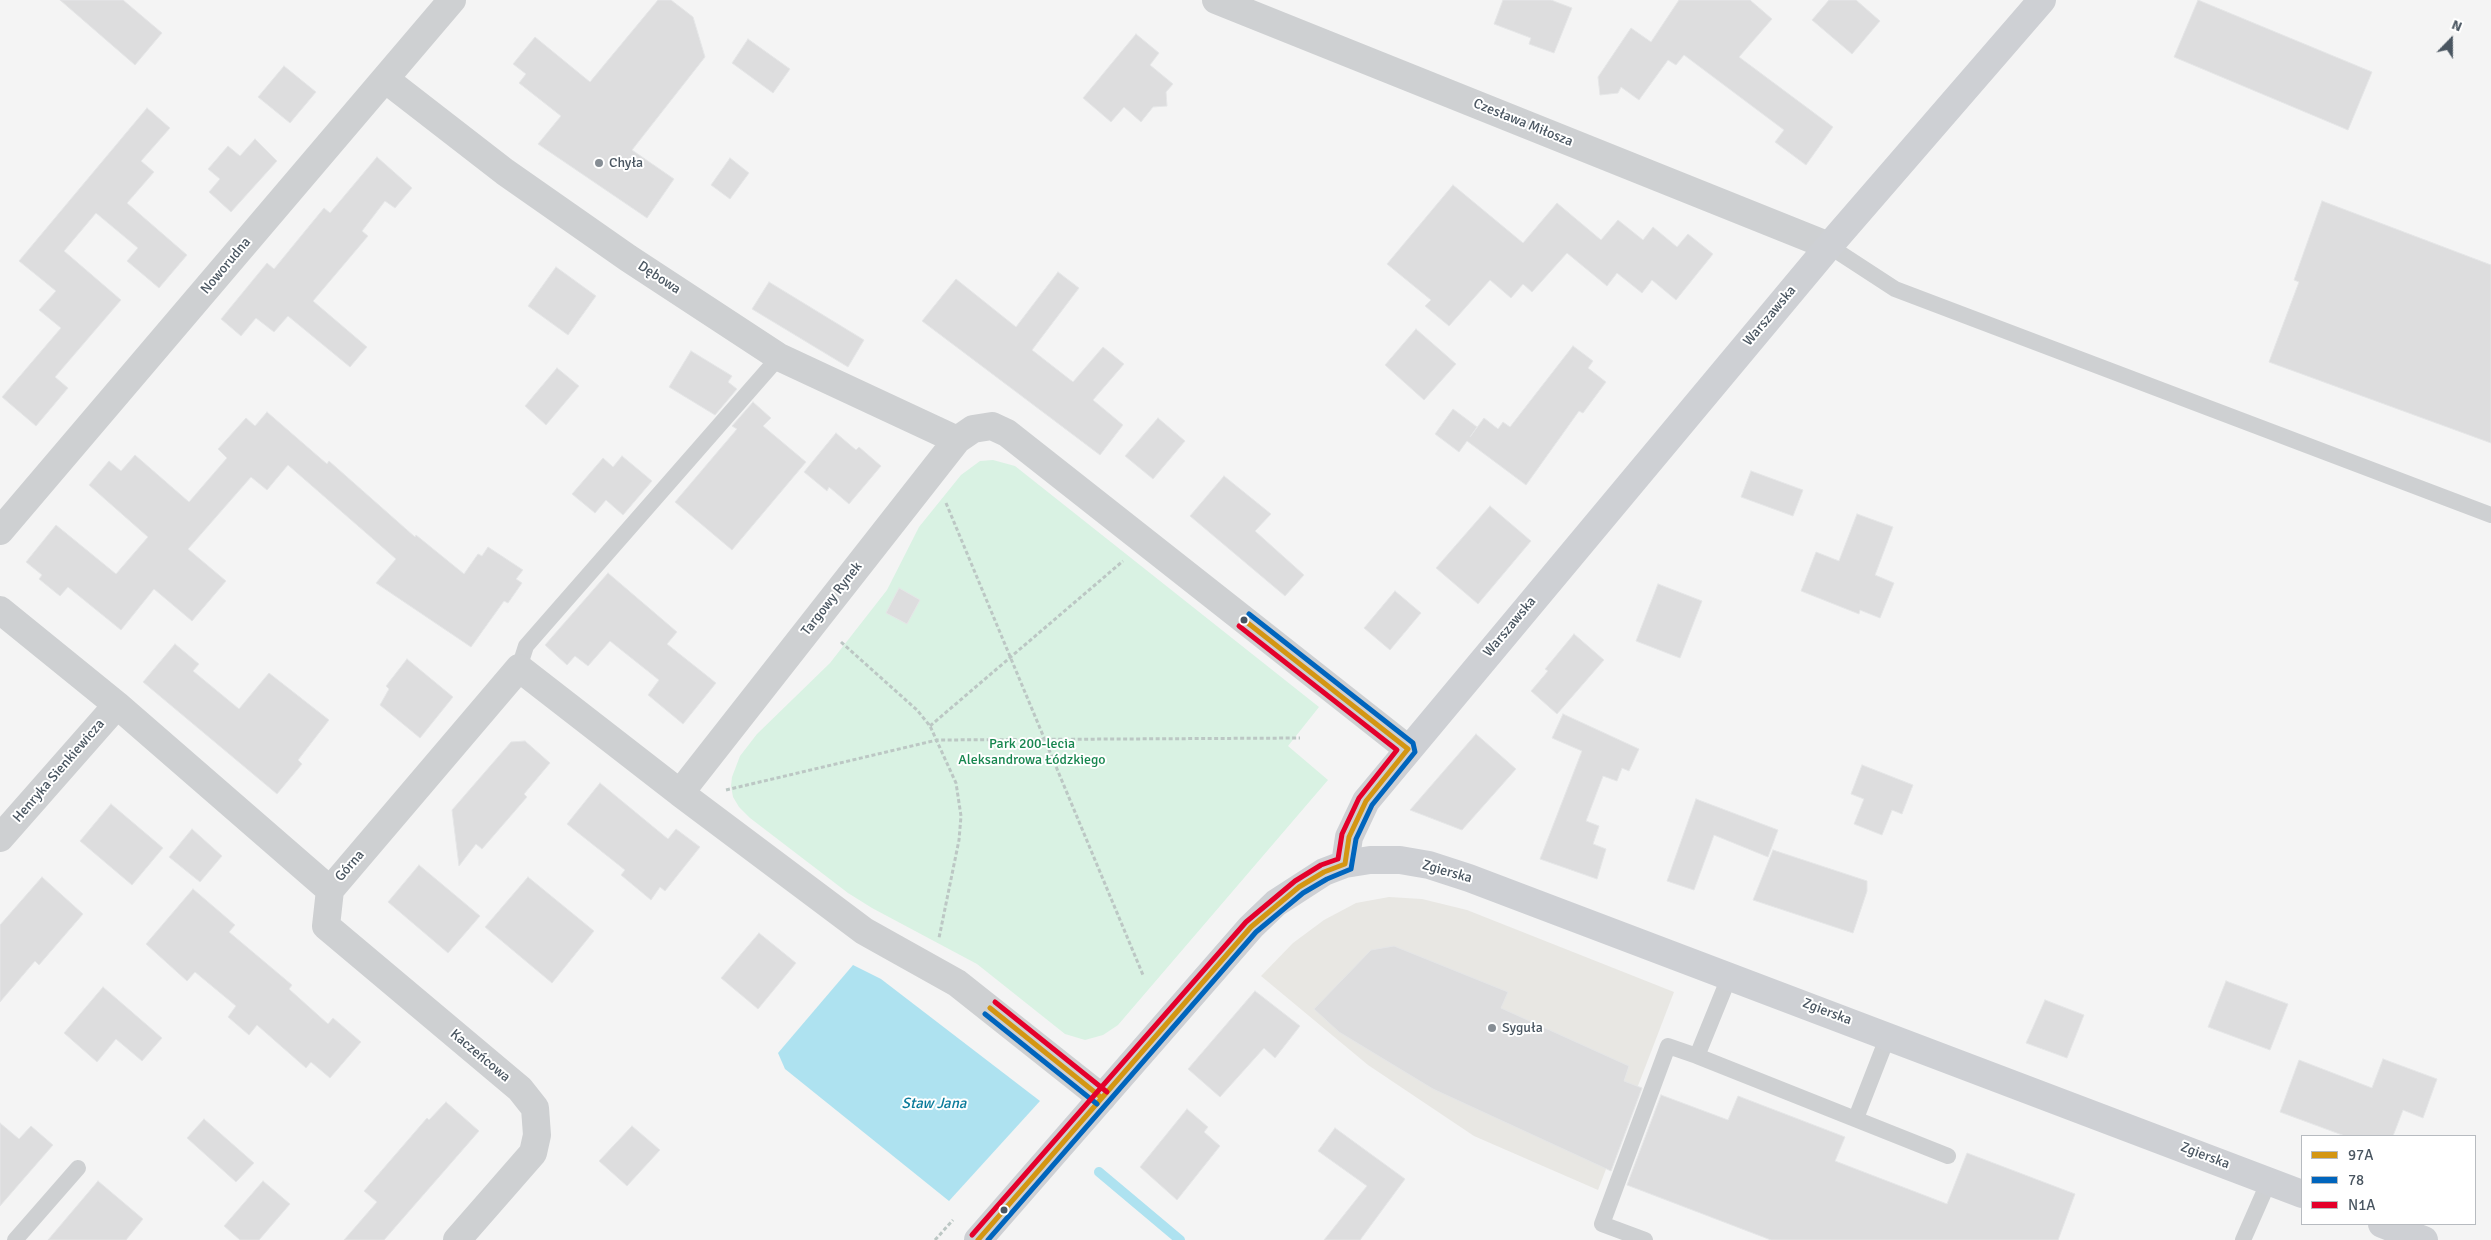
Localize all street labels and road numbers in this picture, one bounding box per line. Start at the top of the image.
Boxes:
street label: Czesława Miłosza [1471,95,1575,151]
street label: Noworudna [197,234,255,298]
street label: Dębowa [634,258,684,298]
street label: Warszawska [1740,283,1800,349]
street label: Targowy Rynek [798,559,866,639]
street label: Warszawska [1480,594,1540,660]
street label: Henryka Sienkiewicza [10,716,108,826]
street label: Górna [332,847,368,885]
street label: Zgierska [1420,857,1474,887]
street label: Zgierska [1800,995,1854,1029]
street label: Kaczeńcowa [446,1026,514,1086]
street label: Zgierska [2178,1139,2232,1173]

